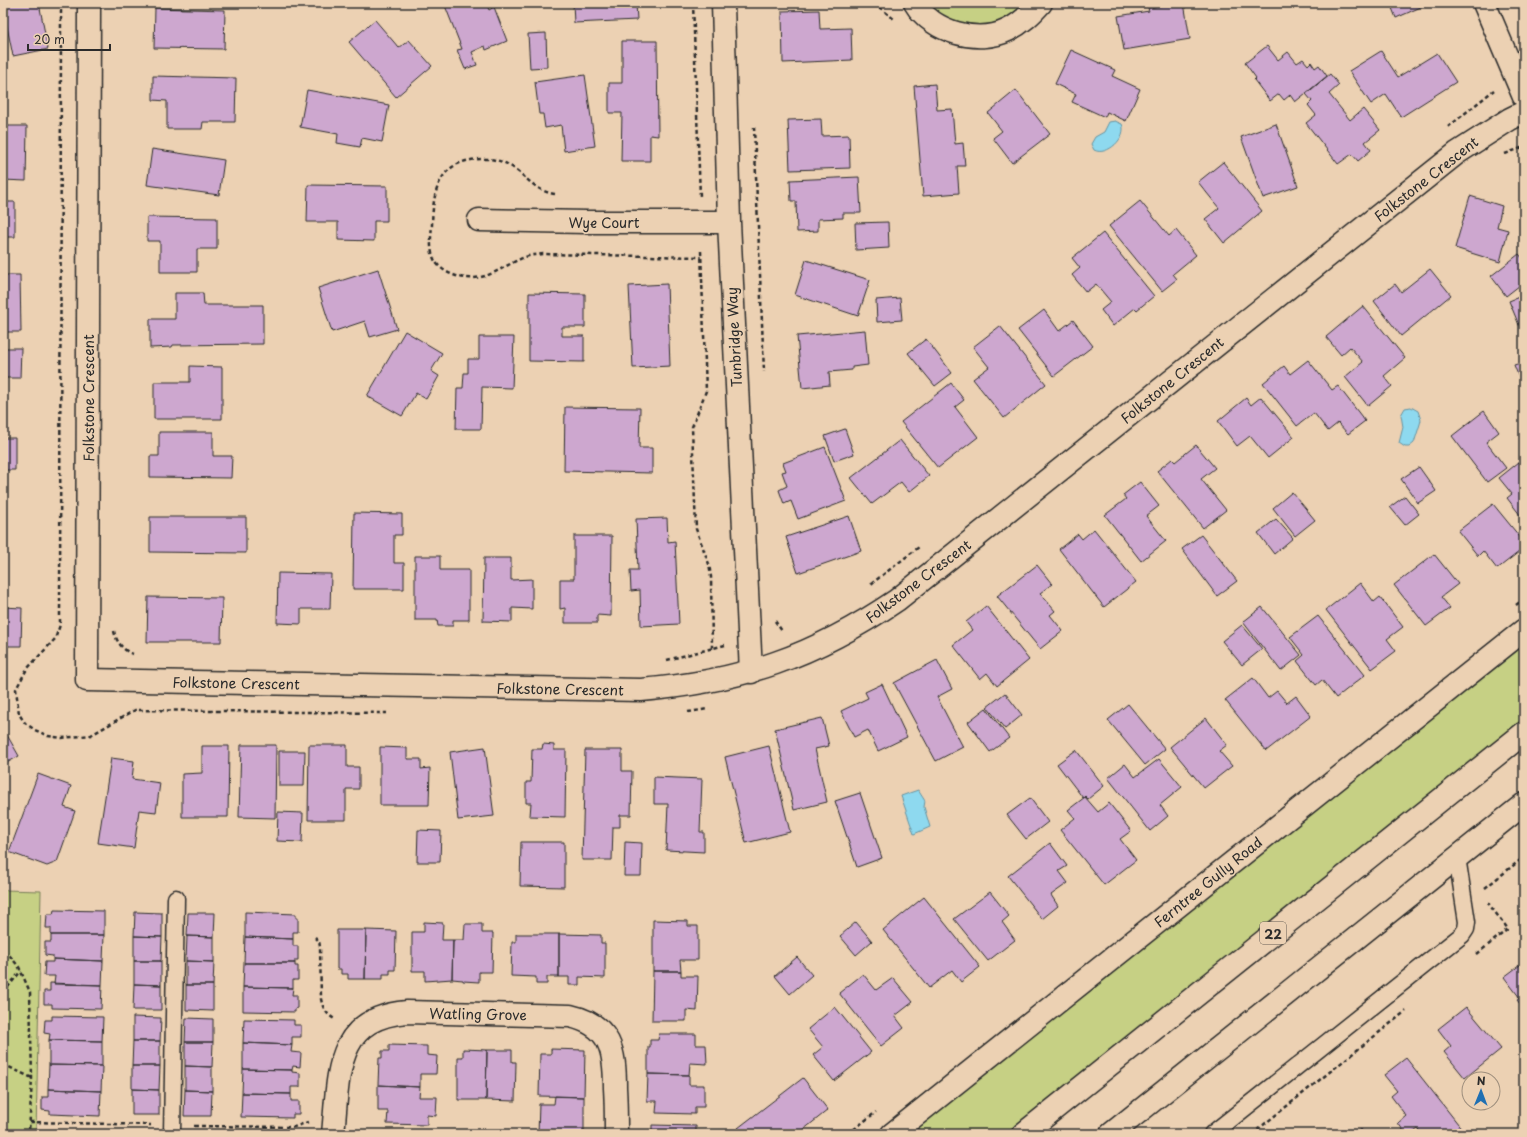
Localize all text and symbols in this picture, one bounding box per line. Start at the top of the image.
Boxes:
scale bar [28,26,110,52]
text: 20 m [34,30,65,48]
street label: Folkstone Crescent [1369,131,1483,227]
street label: Wye Court [568,212,640,233]
street label: Tunbridge Way [721,286,747,388]
street label: Folkstone Crescent [1116,332,1228,428]
street label: Folkstone Crescent [78,334,99,462]
street label: Folkstone Crescent [861,534,975,628]
street label: Folkstone Crescent [172,671,300,695]
street label: Folkstone Crescent [496,677,624,701]
street label: Ferntree Gully Road [1149,832,1267,932]
road number: 22 [1260,922,1286,944]
street label: Watling Grove [429,1003,527,1025]
north arrow [1461,1071,1501,1111]
text: N [1477,1072,1486,1089]

